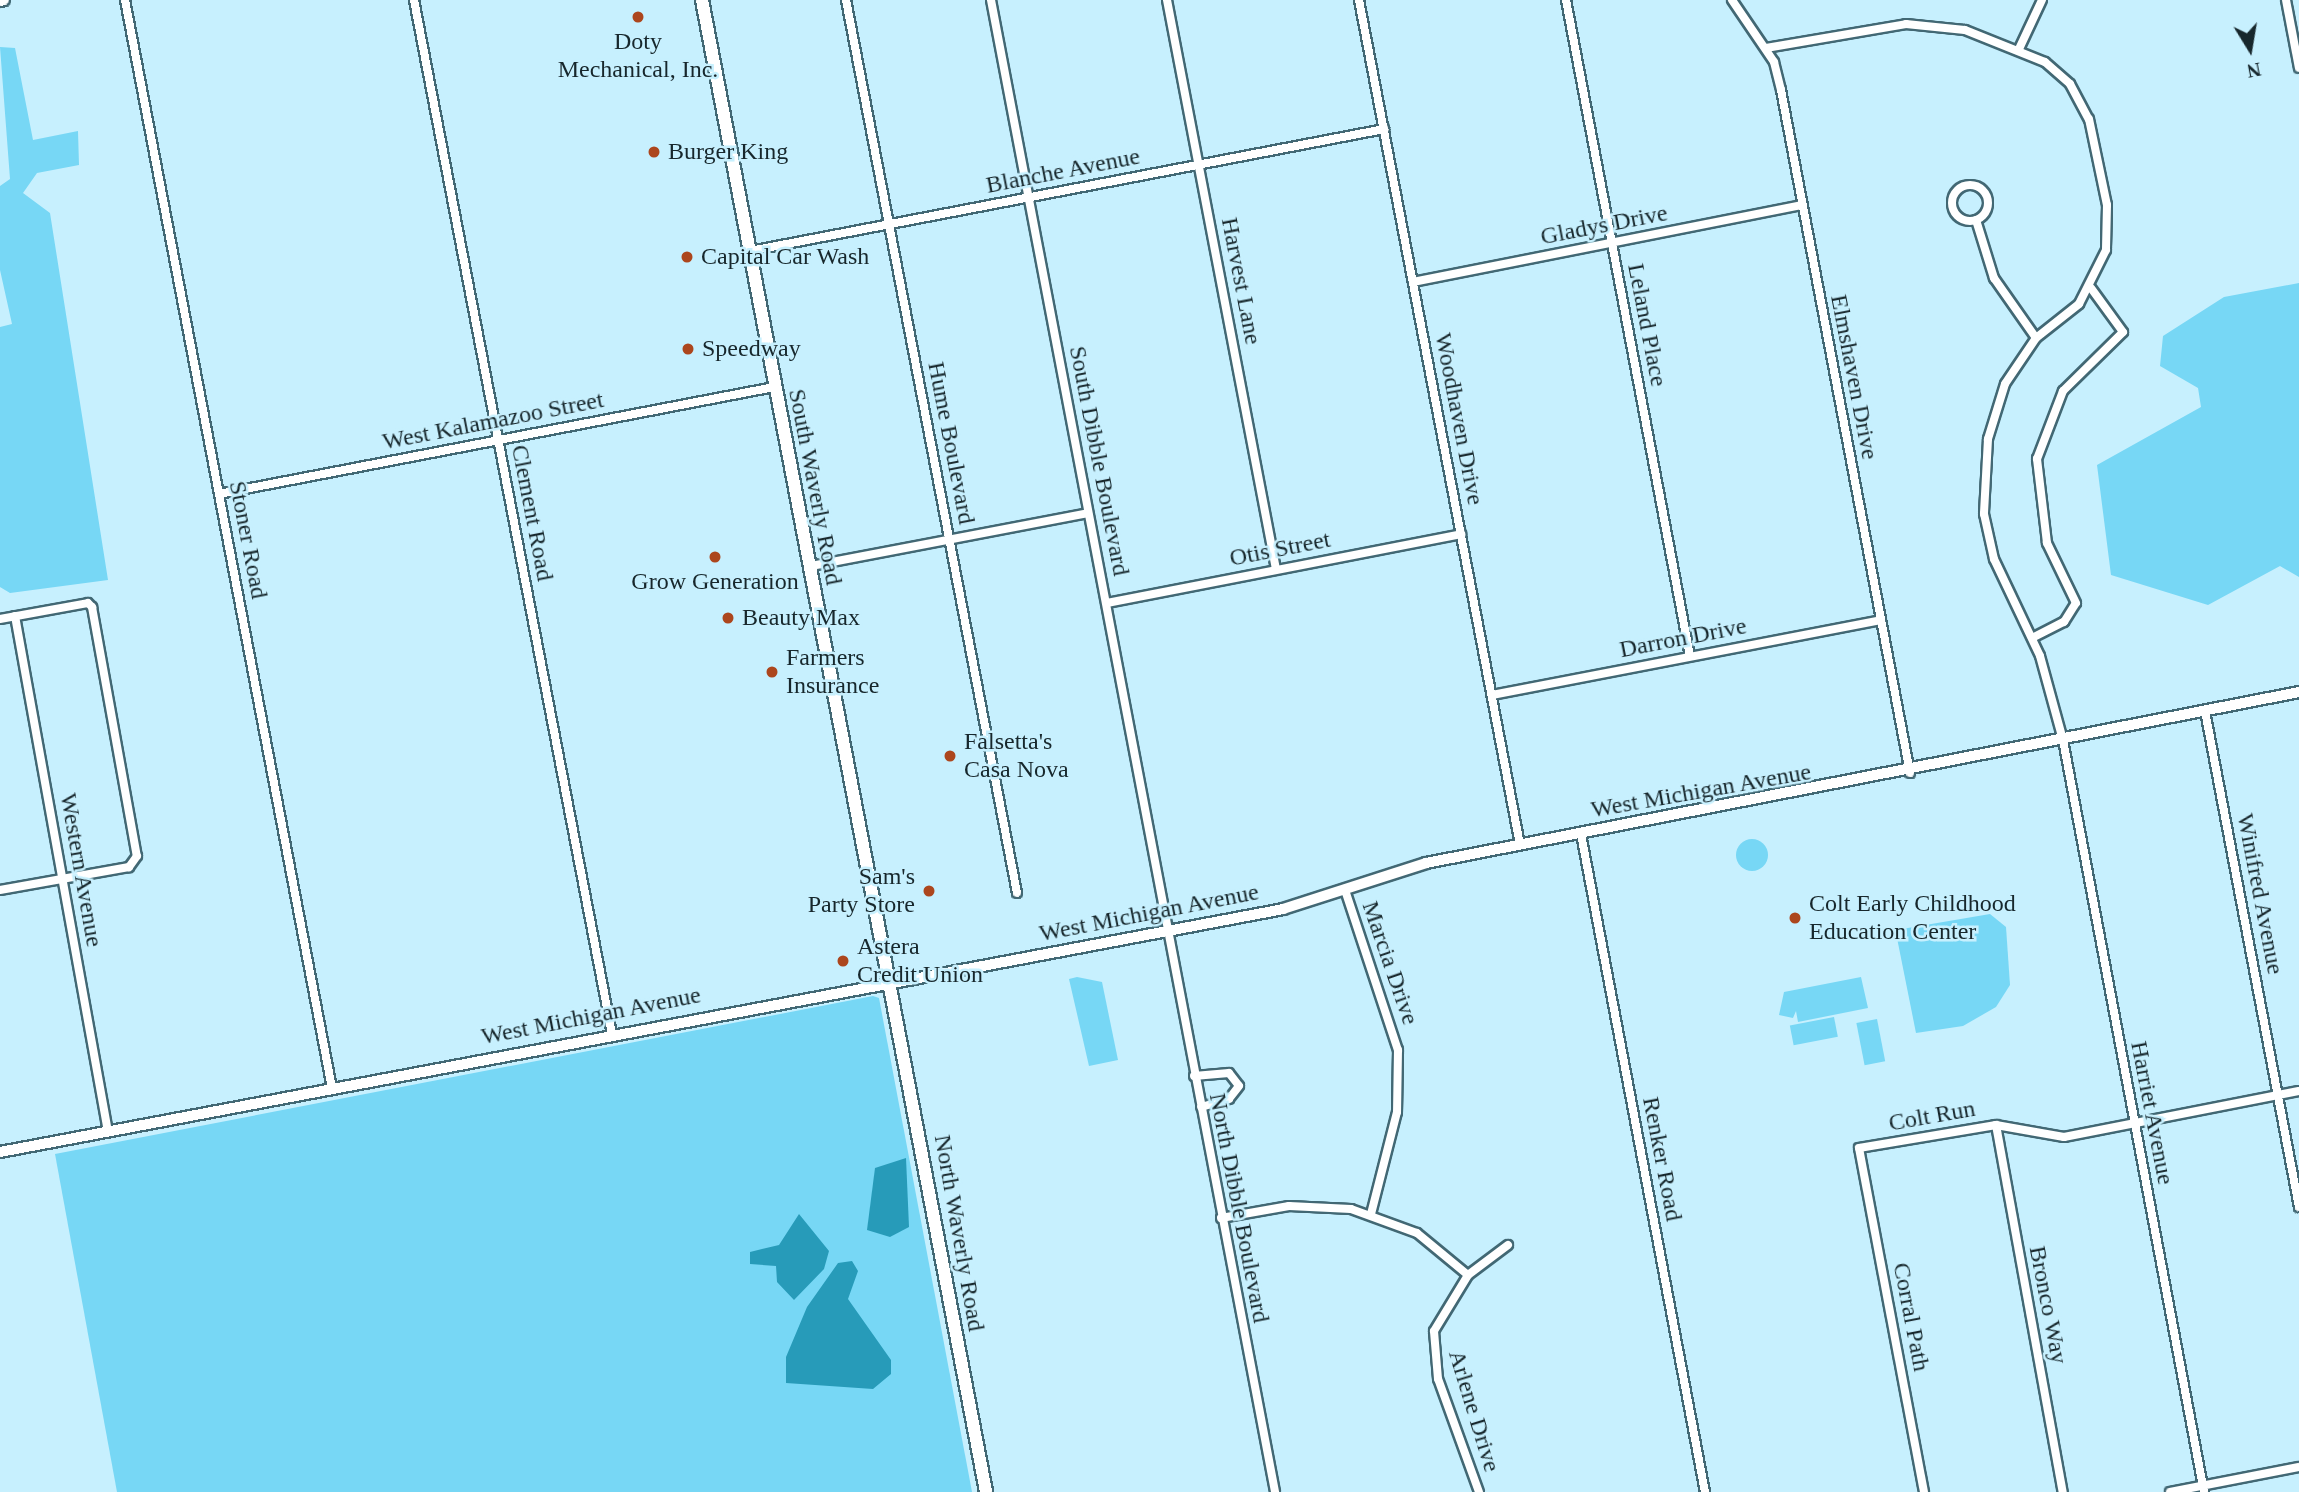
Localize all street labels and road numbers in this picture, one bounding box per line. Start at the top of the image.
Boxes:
street label: Blanche Avenue [983,142,1143,200]
street label: Gladys Drive [1538,199,1670,251]
street label: Harvest Lane [1215,215,1267,347]
street label: Leland Place [1621,261,1673,389]
street label: Elmshaven Drive [1824,292,1884,462]
street label: Woodhaven Drive [1428,331,1490,507]
street label: South Dibble Boulevard [1063,344,1135,578]
street label: Hume Boulevard [921,359,981,527]
street label: West Kalamazoo Street [380,385,606,457]
street label: South Waverly Road [782,386,848,588]
street label: Clement Road [505,443,559,583]
street label: Stoner Road [222,479,274,601]
street label: Otis Street [1227,525,1333,573]
street label: Darron Drive [1617,612,1749,664]
street label: West Michigan Avenue [1588,757,1814,825]
street label: Western Avenue [53,790,109,950]
street label: Winifred Avenue [2230,811,2290,977]
street label: West Michigan Avenue [1036,877,1262,949]
street label: Marcia Drive [1355,898,1425,1028]
street label: West Michigan Avenue [478,980,704,1052]
street label: Harriet Avenue [2124,1038,2180,1188]
street label: North Dibble Boulevard [1203,1091,1275,1325]
street label: Renker Road [1636,1094,1688,1224]
street label: Colt Run [1886,1094,1978,1138]
street label: North Waverly Road [928,1132,990,1334]
street label: Bronco Way [2022,1243,2074,1367]
street label: Corral Path [1886,1260,1936,1374]
street label: Arlene Drive [1442,1347,1506,1475]

